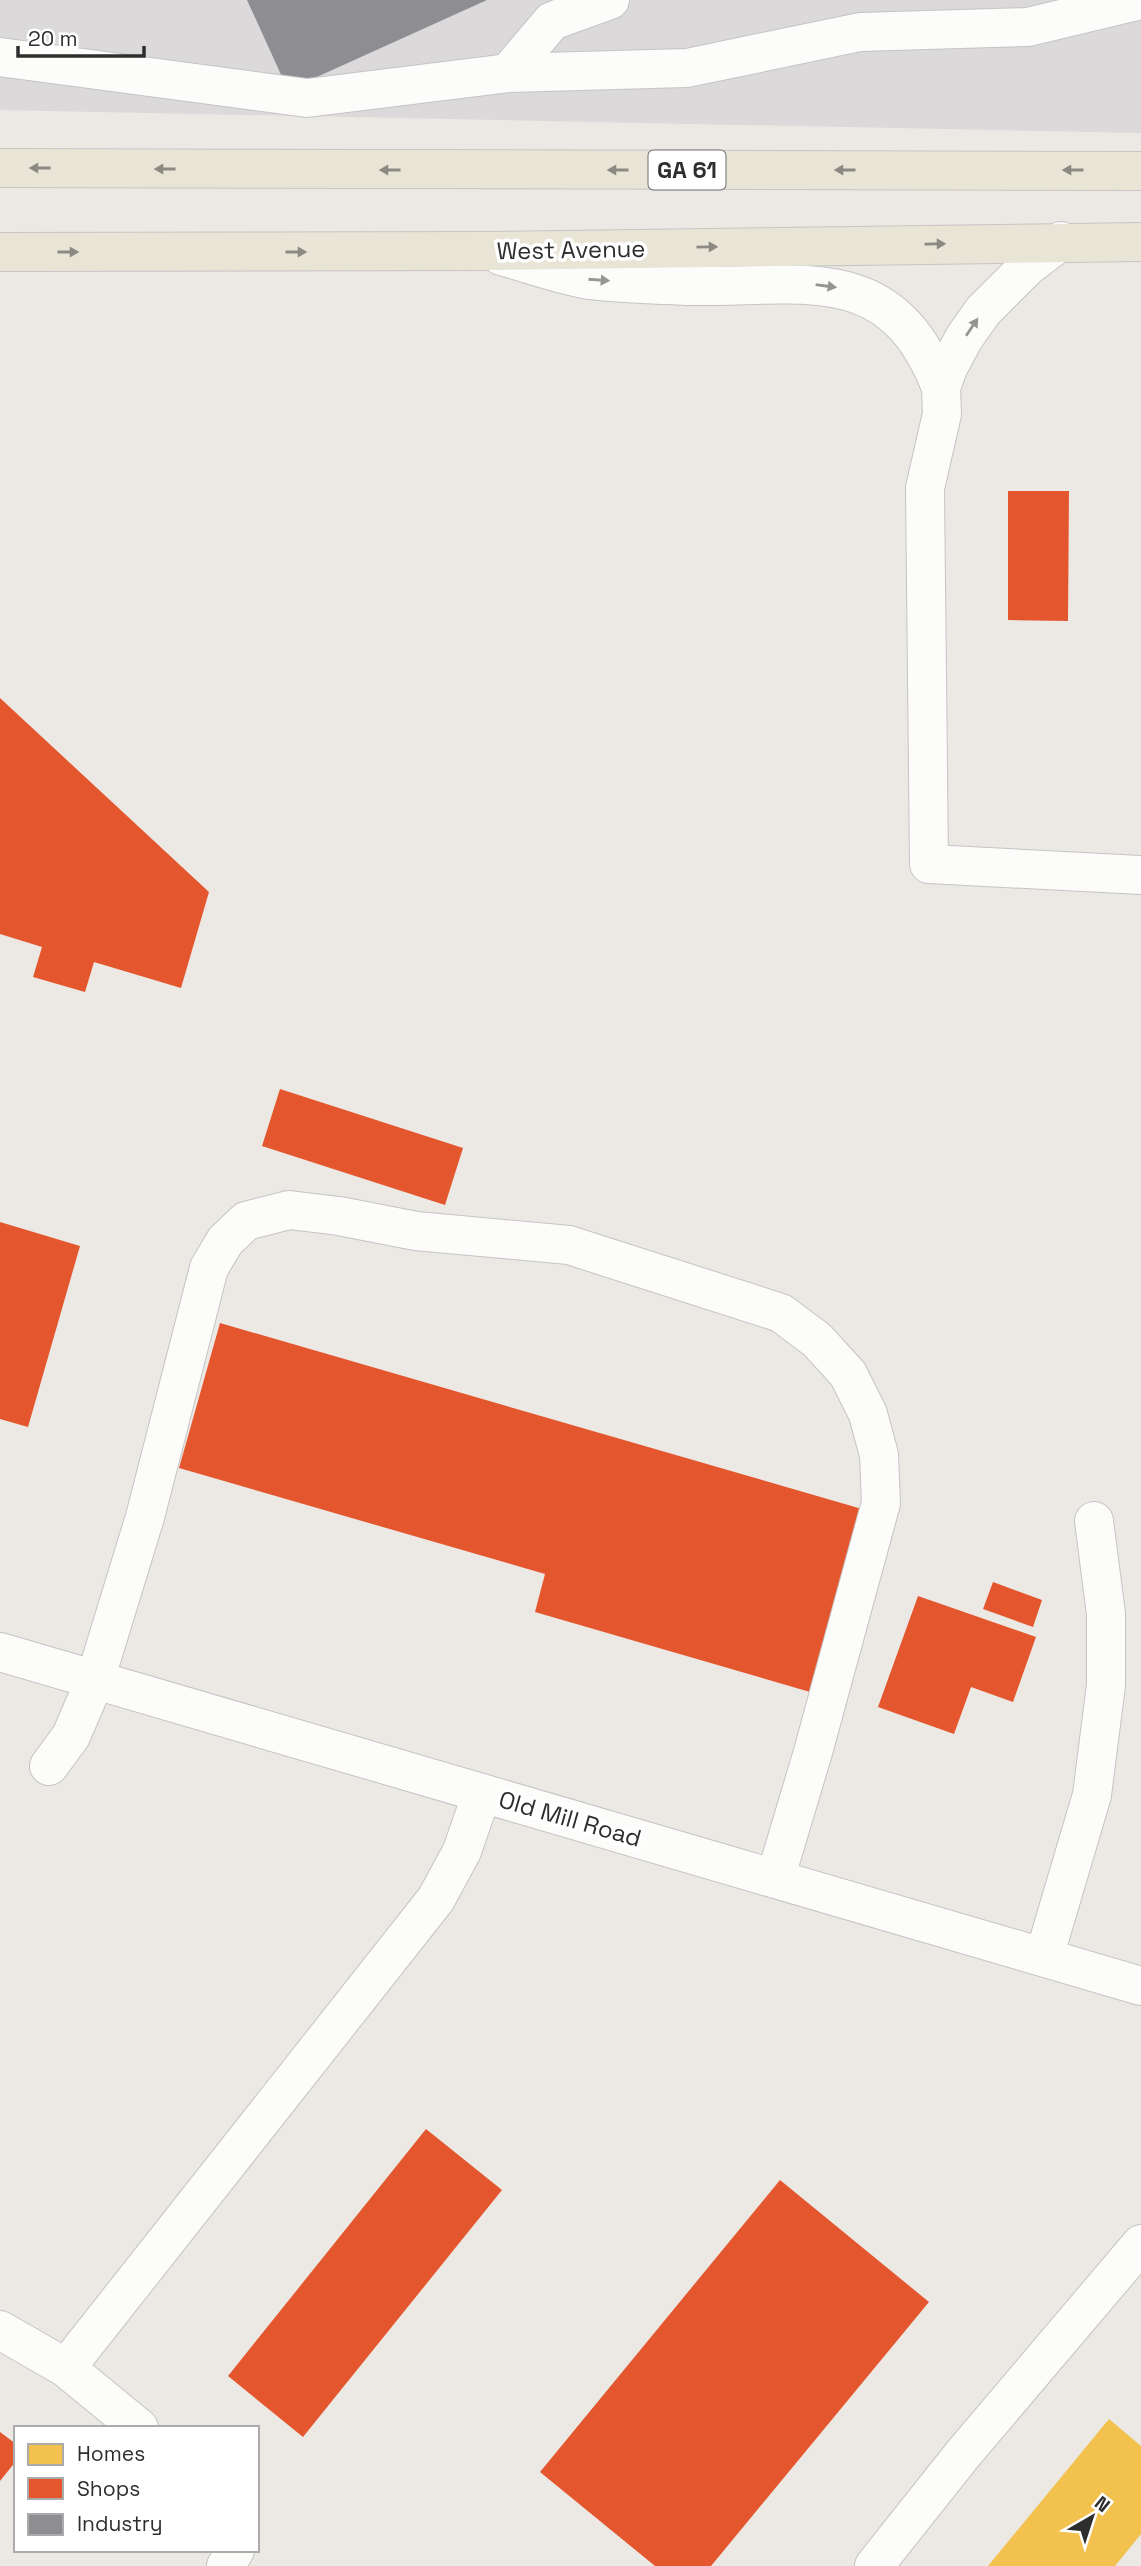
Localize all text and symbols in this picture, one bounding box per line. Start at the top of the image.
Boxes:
scale bar [18,14,144,58]
text: 20 m [28,25,78,52]
road number: GA 61 [648,150,726,190]
one-way arrow [29,162,51,174]
one-way arrow [154,163,176,175]
one-way arrow [379,164,401,176]
one-way arrow [607,164,629,176]
one-way arrow [834,164,856,176]
one-way arrow [1062,165,1084,176]
street label: West Avenue [496,233,646,266]
one-way arrow [924,238,946,249]
one-way arrow [697,242,719,253]
one-way arrow [57,246,79,258]
one-way arrow [285,246,307,258]
one-way arrow [589,275,611,286]
one-way arrow [816,281,838,292]
one-way arrow [965,318,979,336]
street label: Old Mill Road [495,1783,645,1854]
legend [14,2426,259,2552]
text: Homes [77,2440,145,2467]
text: Shops [77,2475,140,2502]
north arrow [1057,2482,1127,2552]
text: N [1090,2490,1115,2518]
text: Industry [77,2510,163,2537]

